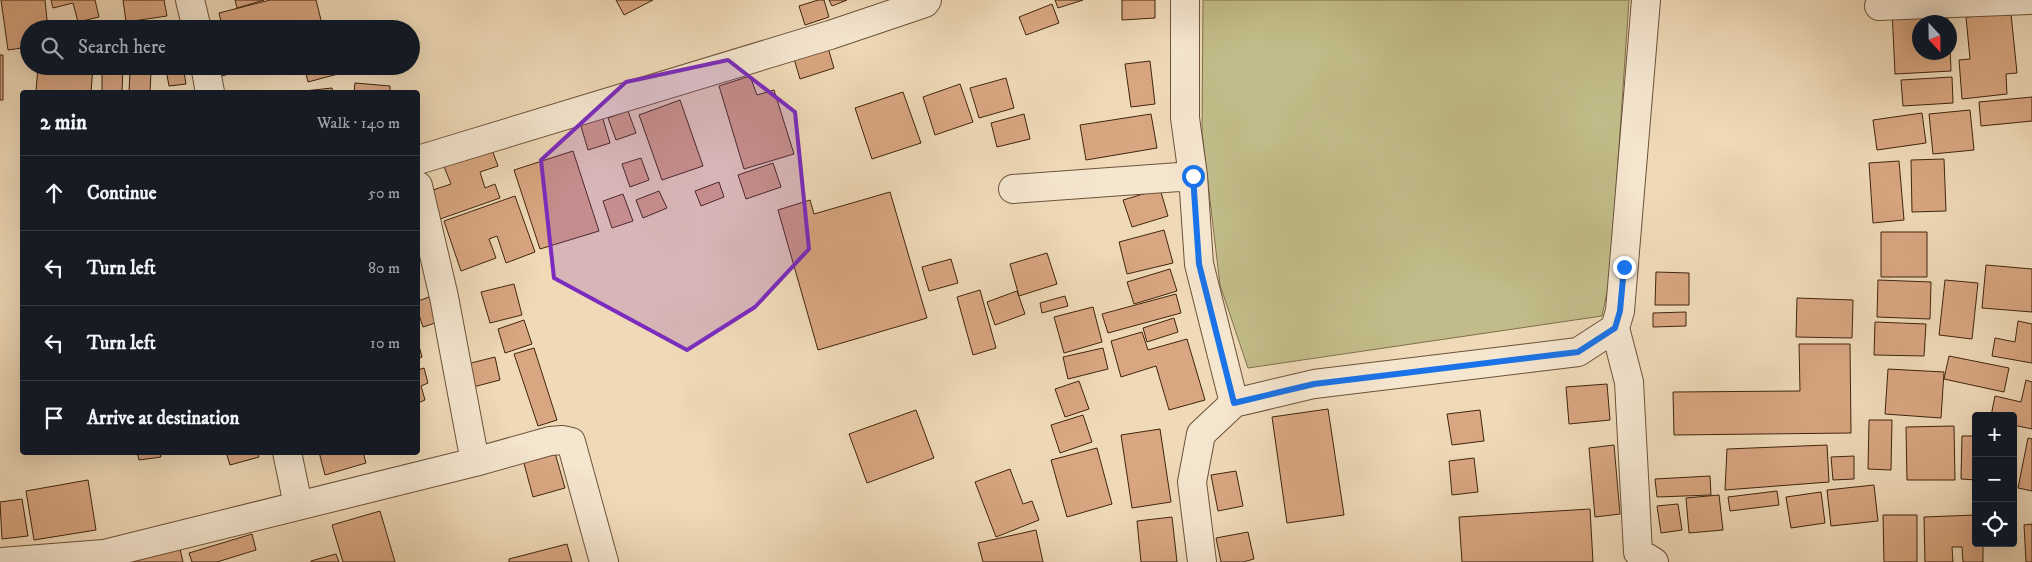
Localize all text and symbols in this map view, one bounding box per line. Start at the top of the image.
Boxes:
north arrow [1912,15,1957,60]
search box [20,20,420,75]
icon: search [38,34,66,62]
text: Search here [78,36,166,59]
text: 2 min [40,110,87,136]
text: Walk · 140 m [317,113,400,133]
route start [1182,165,1205,188]
icon: ahead [40,179,68,207]
text: Continue [87,182,157,205]
text: 50 m [368,183,400,203]
icon: left [40,254,68,282]
route end [1613,256,1636,279]
text: Turn left [87,257,156,280]
text: 80 m [368,258,400,278]
icon: left [40,329,68,357]
text: Turn left [87,332,156,355]
text: 10 m [370,333,400,353]
icon: arrive [40,404,68,432]
text: Arrive at destination [87,407,239,430]
map controls [1972,412,2017,547]
button: + [1972,412,2017,457]
button: − [1972,457,2017,502]
button: locate [1972,502,2017,547]

